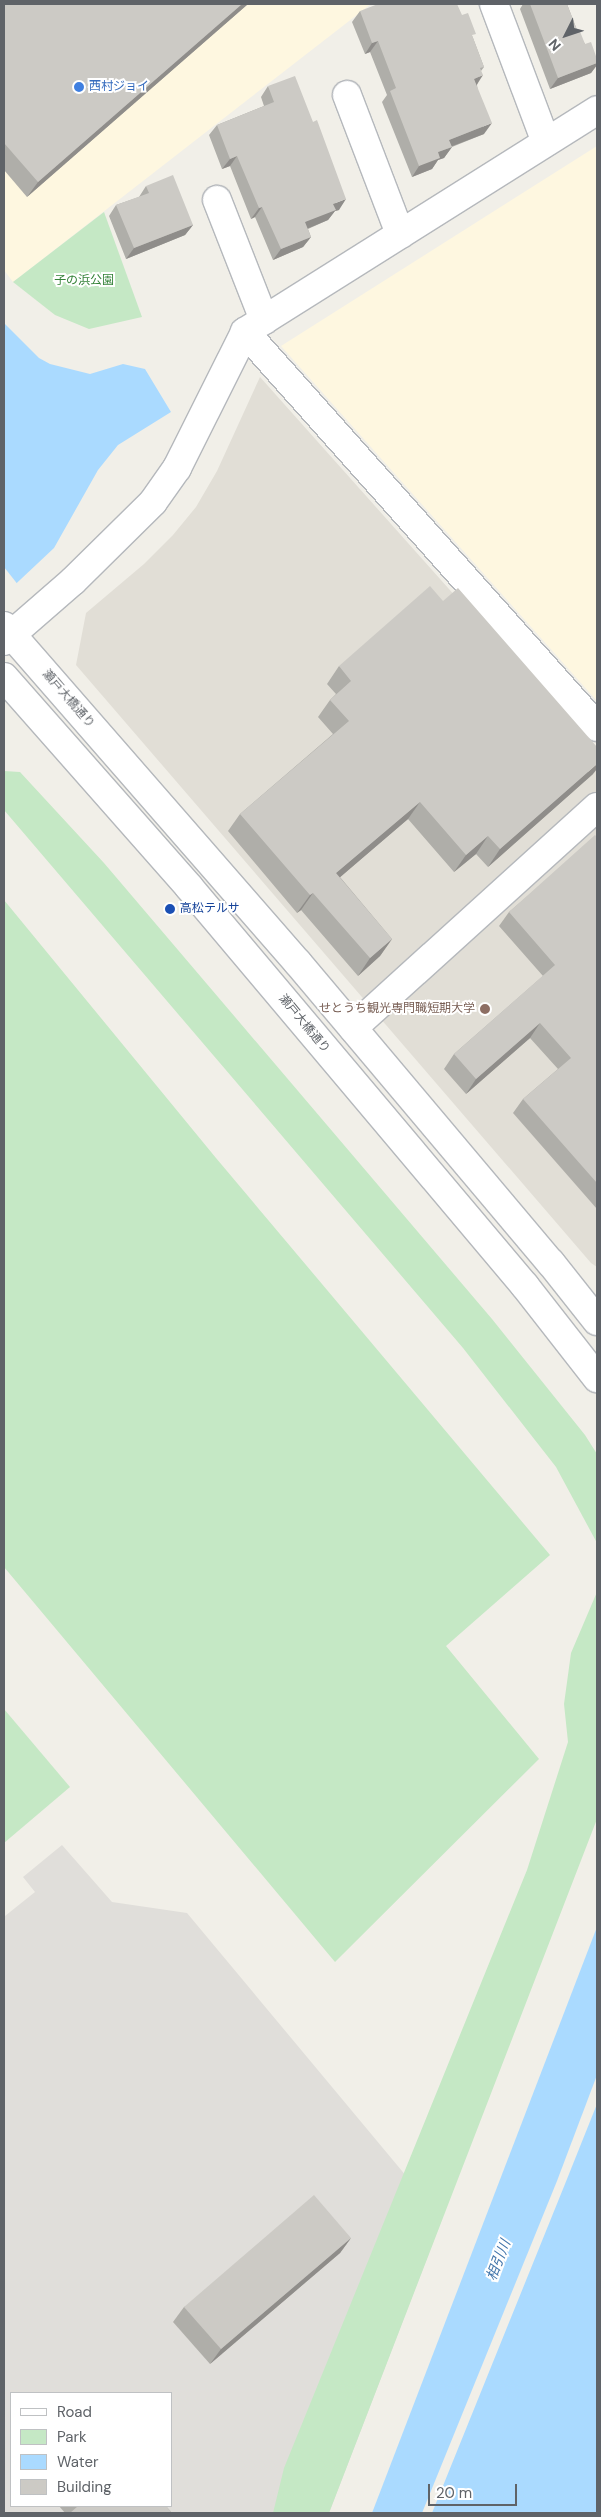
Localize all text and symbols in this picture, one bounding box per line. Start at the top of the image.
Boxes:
north arrow [541,10,591,60]
text: N [545,35,565,55]
place label: 西村ジョイ [89,80,149,94]
marker: 西村ジョイ [73,81,85,93]
park label: 子の浜公園 [54,274,114,288]
street label: 瀬戸大橋通り [39,667,97,731]
place label: 高松テルサ [180,902,240,916]
marker: 高松テルサ [164,903,176,915]
street label: 瀬戸大橋通り [275,992,333,1056]
place label: せとうち観光専門職短期大学 [319,1002,475,1016]
marker: せとうち観光専門職短期大学 [479,1003,491,1015]
water label: 相引川 [483,2237,513,2283]
legend [10,2392,172,2507]
text: Road [57,2402,92,2422]
text: Park [57,2427,87,2447]
text: Water [57,2452,98,2472]
scale bar [431,2474,520,2506]
text: Building [57,2477,112,2497]
text: 20 m [436,2483,472,2503]

